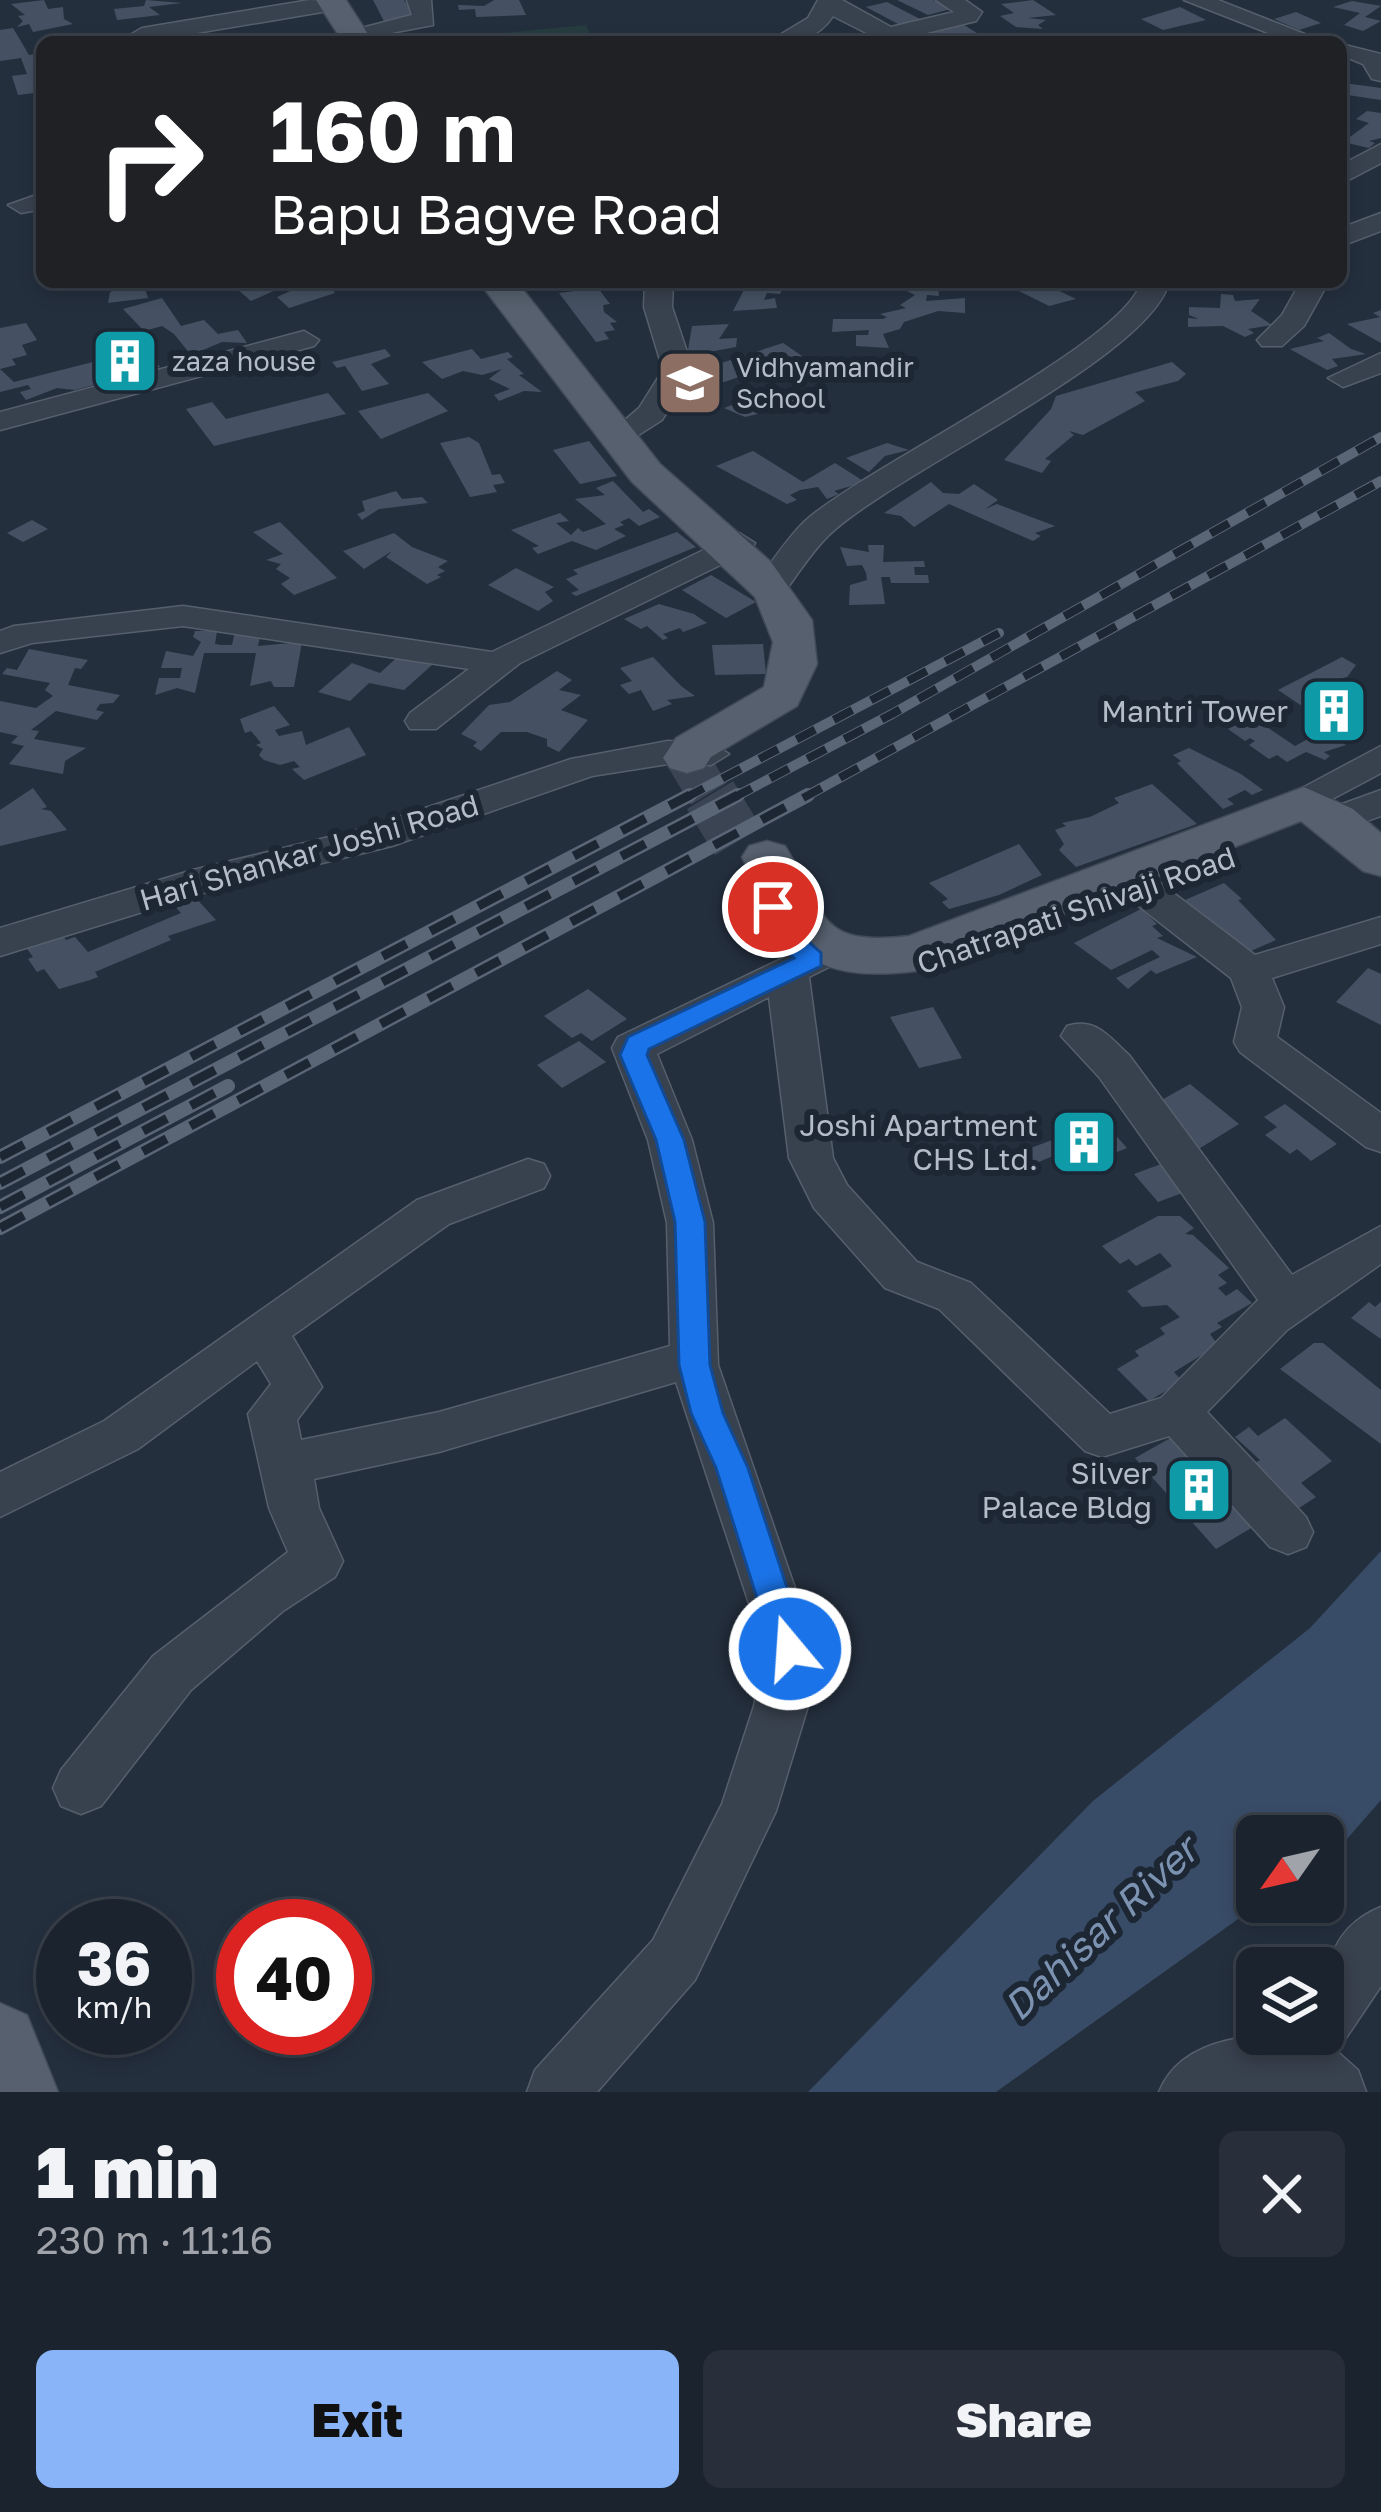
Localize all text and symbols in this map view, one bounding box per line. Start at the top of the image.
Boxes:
text: 160 m [270,80,516,180]
icon: right [72,84,228,240]
text: Bapu Bagve Road [270,181,722,246]
building icon: zaza house [90,326,160,396]
place label: zaza house [172,345,316,377]
school or university icon: Vidhyamandir School [655,348,725,418]
place label: Vidhyamandir School [736,351,914,414]
building icon: Mantri Tower [1299,676,1369,746]
place label: Mantri Tower [1101,693,1288,729]
street label: Hari Shankar Joshi Road [135,786,483,918]
street label: Chatrapati Shivaji Road [912,839,1240,981]
pin [722,856,824,958]
icon: arrive [740,874,806,940]
place label: Joshi Apartment CHS Ltd. [800,1107,1038,1177]
building icon: Joshi Apartment CHS Ltd. [1049,1107,1119,1177]
place label: Silver Palace Bldg [982,1455,1152,1525]
building icon: Silver Palace Bldg [1164,1455,1234,1525]
position arrow [727,1586,853,1712]
north arrow [1236,1815,1344,1923]
map controls [1236,1815,1344,2055]
water label: Dahisar River [994,1823,1210,2030]
speed limit sign: 40 [216,1899,372,2055]
text: 36 [77,1926,151,1998]
button: layers [1236,1947,1344,2055]
text: km/h [76,1989,152,2025]
text: 1 min [36,2127,219,2214]
button: close [1219,2131,1345,2257]
text: 230 m · 11:16 [36,2216,273,2263]
button: Exit [36,2350,679,2488]
button: Share [703,2350,1345,2488]

